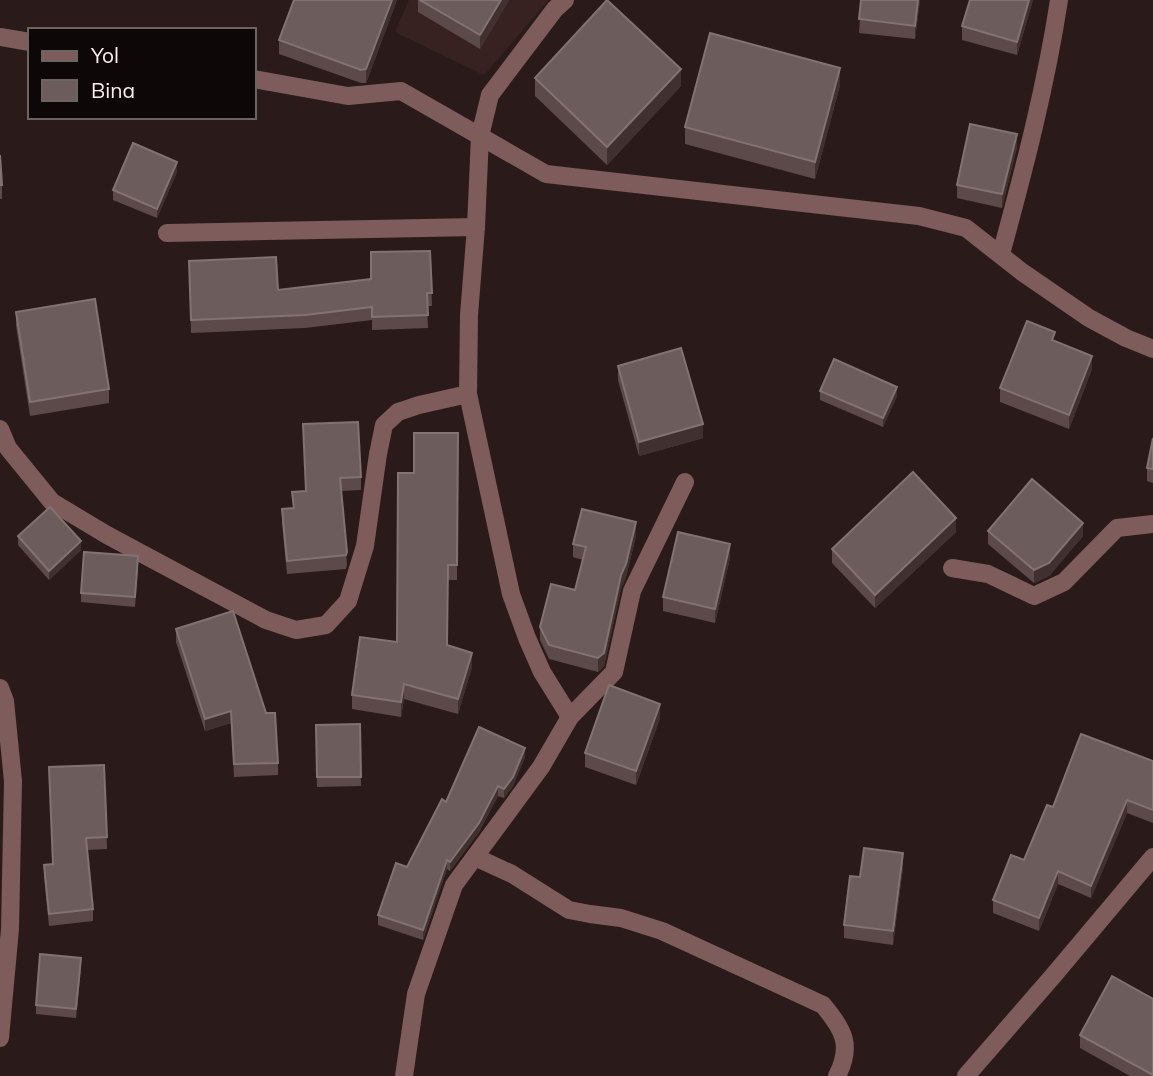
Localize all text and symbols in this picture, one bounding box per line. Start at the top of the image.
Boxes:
legend [28,28,256,119]
text: Yol [90,42,119,68]
text: Bina [91,77,135,103]

